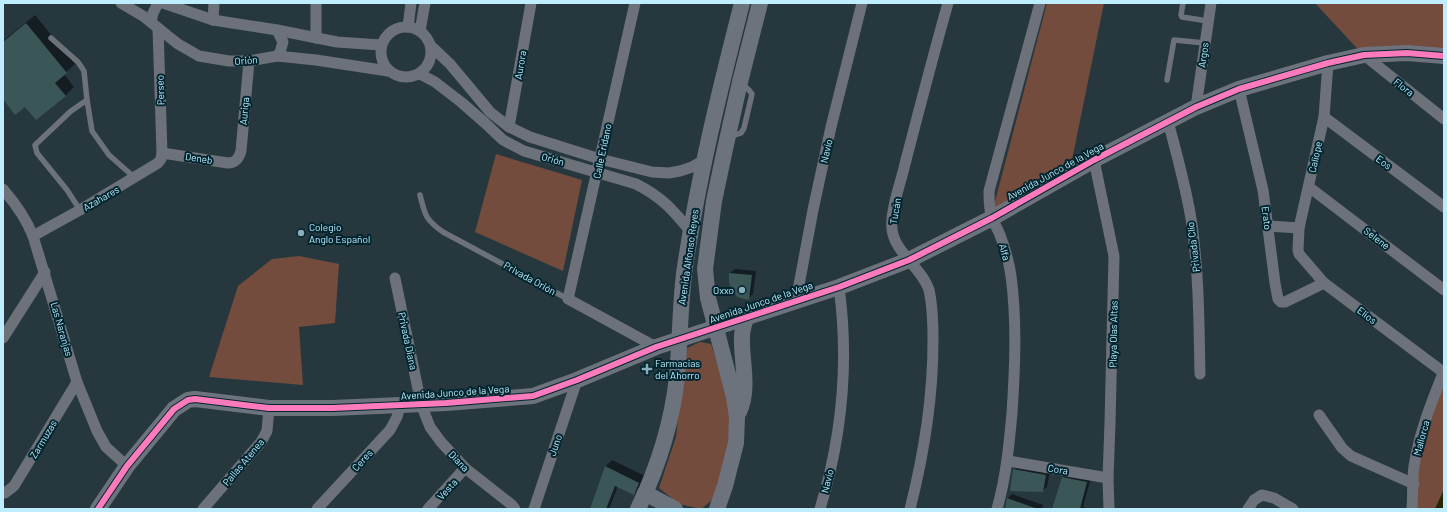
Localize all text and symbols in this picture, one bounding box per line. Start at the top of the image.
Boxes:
street label: Argos [1195,42,1211,68]
street label: Aurora [512,50,528,80]
street label: Orión [234,53,258,67]
street label: Perseo [153,75,167,105]
street label: Flora [1392,75,1416,99]
street label: Auriga [237,96,251,126]
street label: Calle Erídano [590,122,614,180]
street label: Navío [817,138,835,164]
street label: Avenida Junco de la Vega [1005,139,1105,203]
street label: Calíope [1306,140,1324,174]
street label: Deneb [184,150,214,166]
street label: Orión [540,150,566,168]
street label: Eos [1374,152,1394,172]
street label: Azahares [81,183,121,213]
street label: Tucán [887,197,903,225]
street label: Erato [1260,206,1274,230]
street label: Avenida Alfonso Reyes [675,208,701,306]
place label: Colegio Anglo Español [309,221,370,245]
street label: Privada Clío [1184,221,1202,273]
street label: Selene [1362,224,1392,252]
marker: Colegio Anglo Español [296,228,306,238]
street label: Alfa [997,242,1013,262]
street label: Privada Orión [502,259,558,297]
street label: Avenida Junco de la Vega [708,279,814,325]
place label: Oxxo [713,284,734,296]
marker: Oxxo [737,285,747,295]
street label: Las Naranjas [49,300,76,358]
street label: Playa Olas Altas [1106,300,1120,368]
street label: Elios [1355,304,1379,326]
street label: Privada Diana [396,311,420,371]
place label: Farmacias del Ahorro [655,357,700,381]
marker: Farmacias del Ahorro [642,364,652,374]
street label: Avenida Junco de la Vega [400,382,510,402]
street label: Zarmuzas [27,418,59,460]
street label: Mallorca [1411,419,1431,457]
street label: Juno [546,433,564,457]
street label: Pallas Atenea [220,436,266,488]
street label: Ceres [349,447,375,473]
street label: Diana [446,448,472,474]
street label: Cora [1047,461,1069,477]
street label: Navío [818,468,836,494]
street label: Vesta [434,476,460,502]

